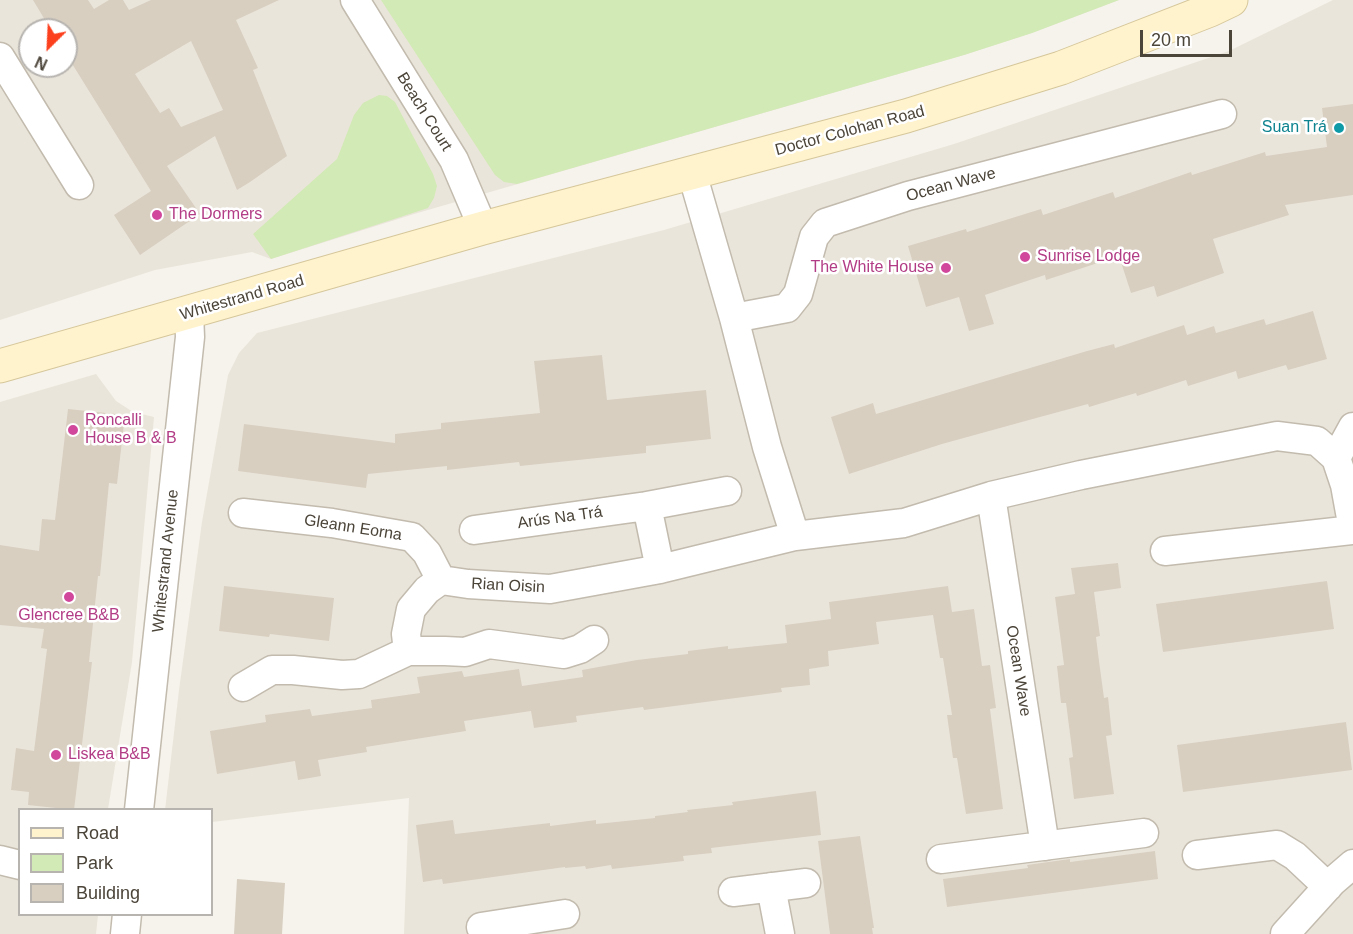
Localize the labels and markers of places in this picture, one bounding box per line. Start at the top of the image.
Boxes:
place label: Suan Trá [1262,118,1327,138]
marker: Suan Trá [1332,121,1346,135]
place label: The Dormers [169,205,262,225]
marker: The Dormers [150,208,164,222]
place label: Sunrise Lodge [1037,247,1140,267]
marker: Sunrise Lodge [1018,250,1032,264]
place label: The White House [810,258,934,278]
marker: The White House [939,261,953,275]
place label: Roncalli House B & B [85,411,177,449]
marker: Roncalli House B & B [66,423,80,437]
marker: Glencree B&B [62,590,76,604]
place label: Glencree B&B [18,606,120,626]
place label: Liskea B&B [68,745,151,765]
marker: Liskea B&B [49,748,63,762]

